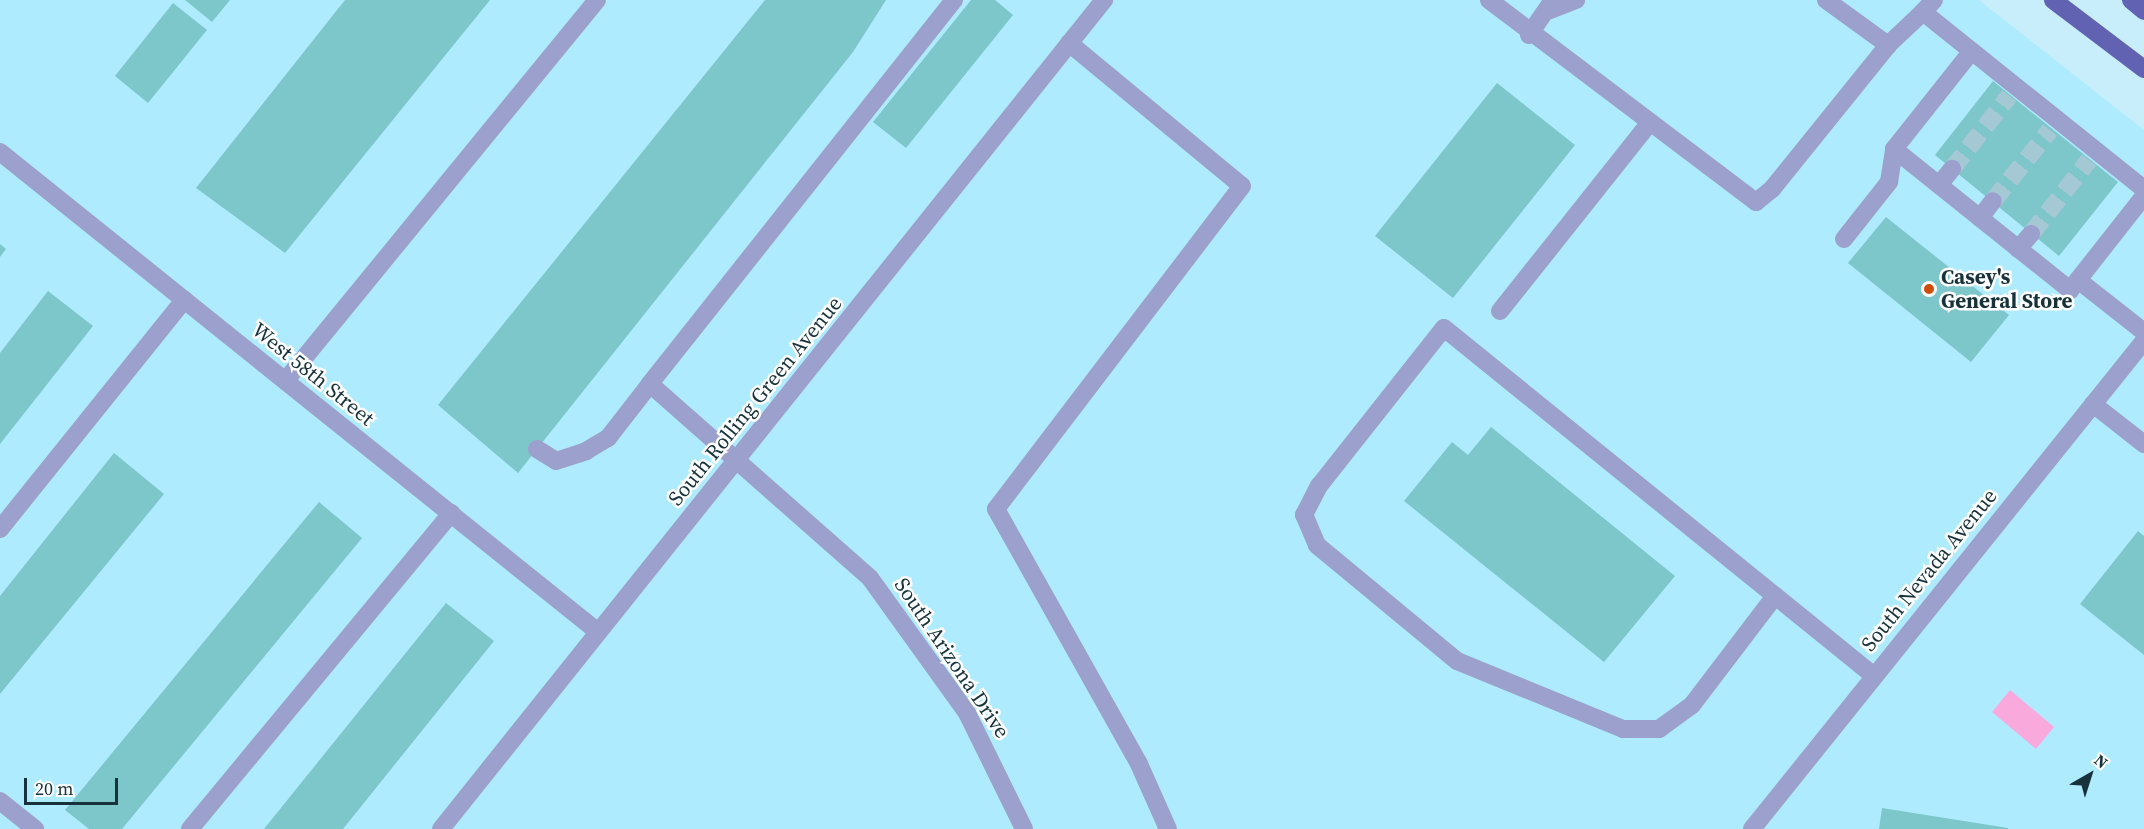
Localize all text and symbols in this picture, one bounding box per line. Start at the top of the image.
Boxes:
place label: Casey's General Store [1941,264,2072,314]
marker: Casey's General Store [1922,282,1936,296]
street label: South Rolling Green Avenue [663,291,847,511]
street label: West 58th Street [247,317,379,431]
street label: South Nevada Avenue [1856,484,2002,656]
street label: South Arizona Drive [889,573,1015,743]
north arrow [2060,745,2120,805]
text: N [2090,749,2113,773]
scale bar [27,766,122,804]
text: 20 m [35,776,73,801]

